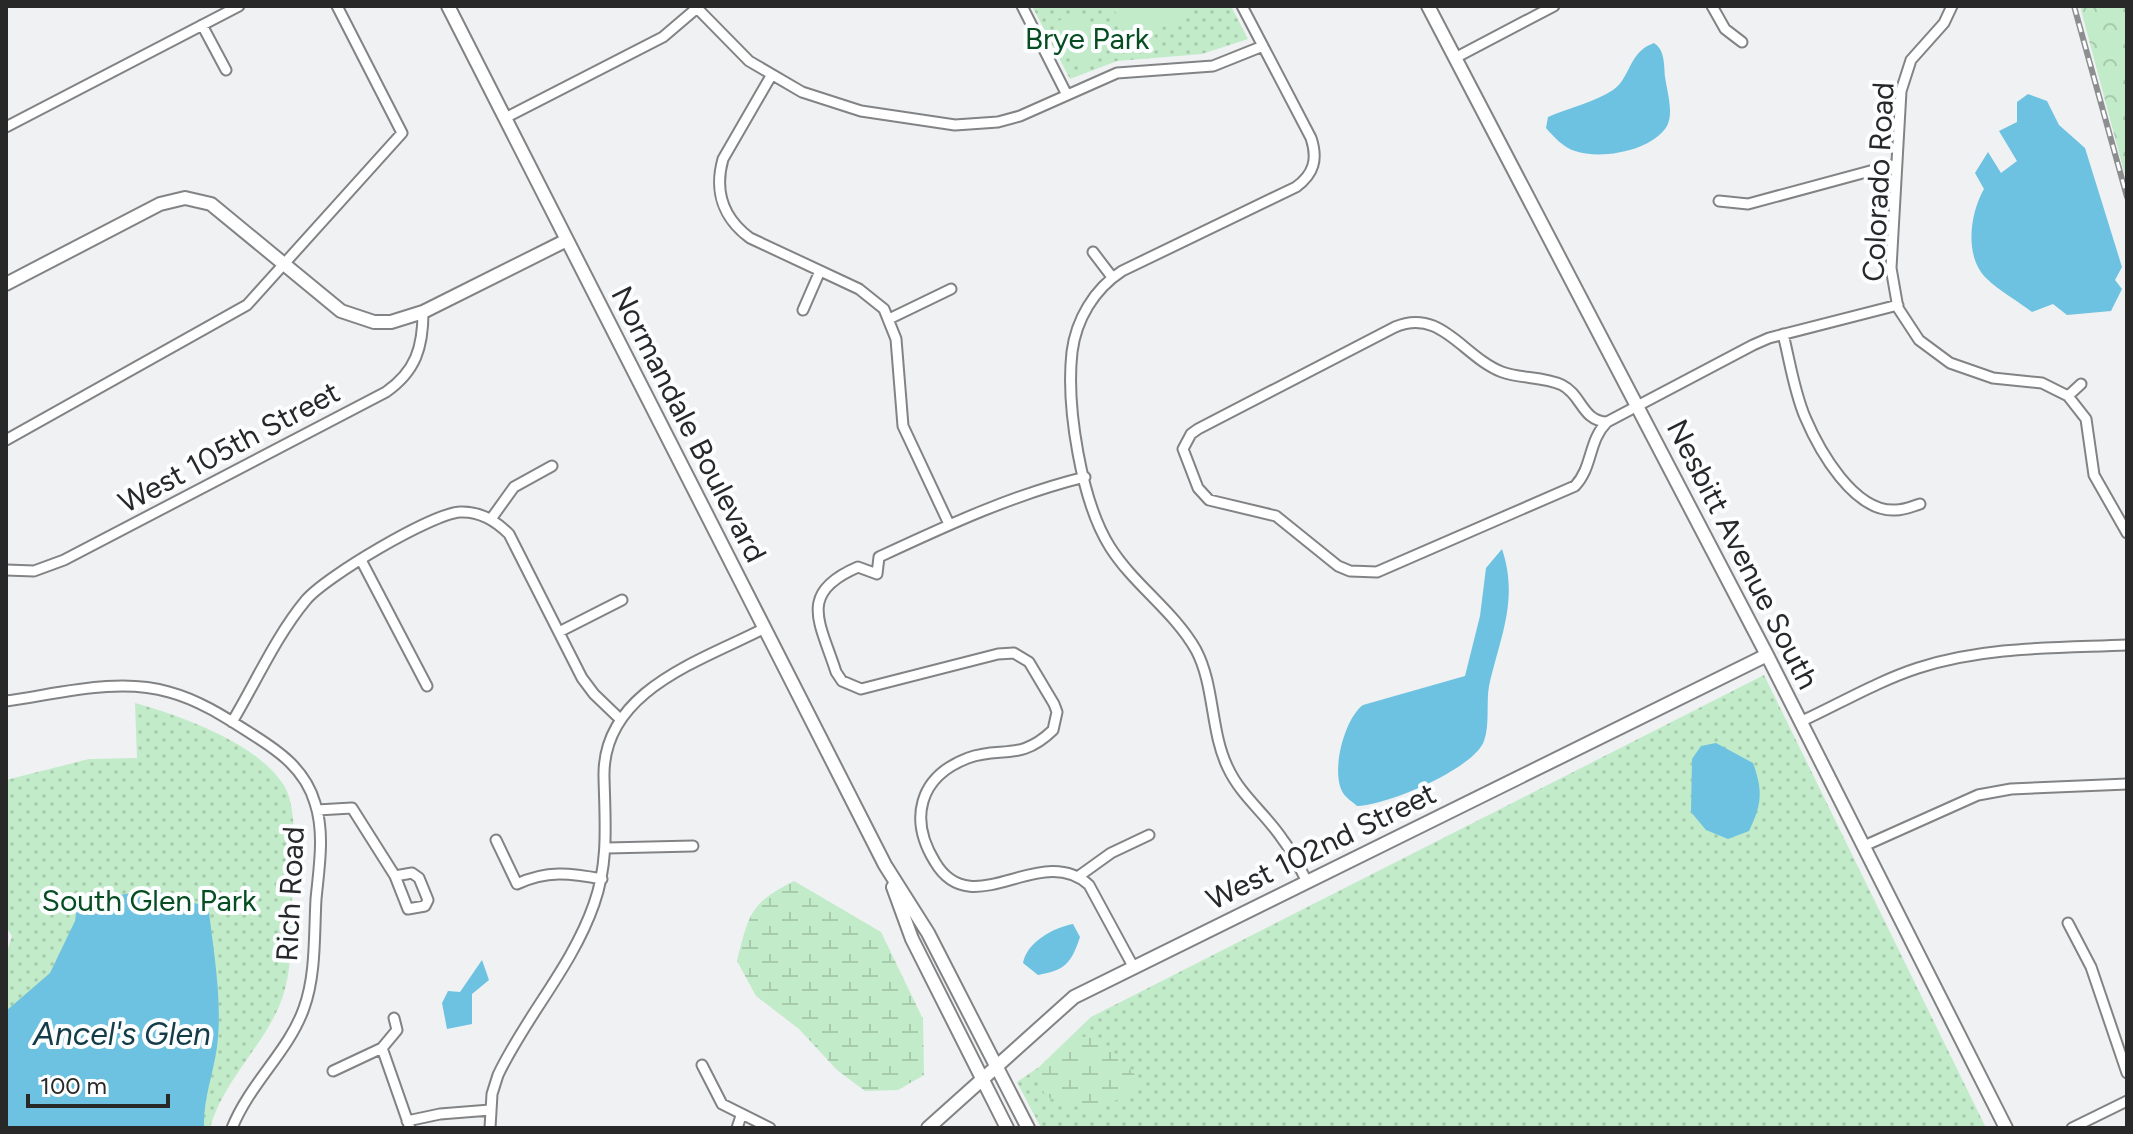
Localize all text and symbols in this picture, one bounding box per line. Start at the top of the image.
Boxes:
park label: Brye Park [1025,20,1150,57]
street label: Colorado Road [1854,81,1902,283]
street label: Normandale Boulevard [603,280,775,568]
street label: West 105th Street [112,373,346,521]
street label: Nesbitt Avenue South [1659,413,1827,695]
street label: West 102nd Street [1200,774,1442,918]
street label: Rich Road [268,826,312,962]
park label: South Glen Park [41,882,257,919]
water label: Ancel's Glen [31,1015,211,1053]
scale bar [28,1058,168,1108]
text: 100 m [40,1071,107,1100]

